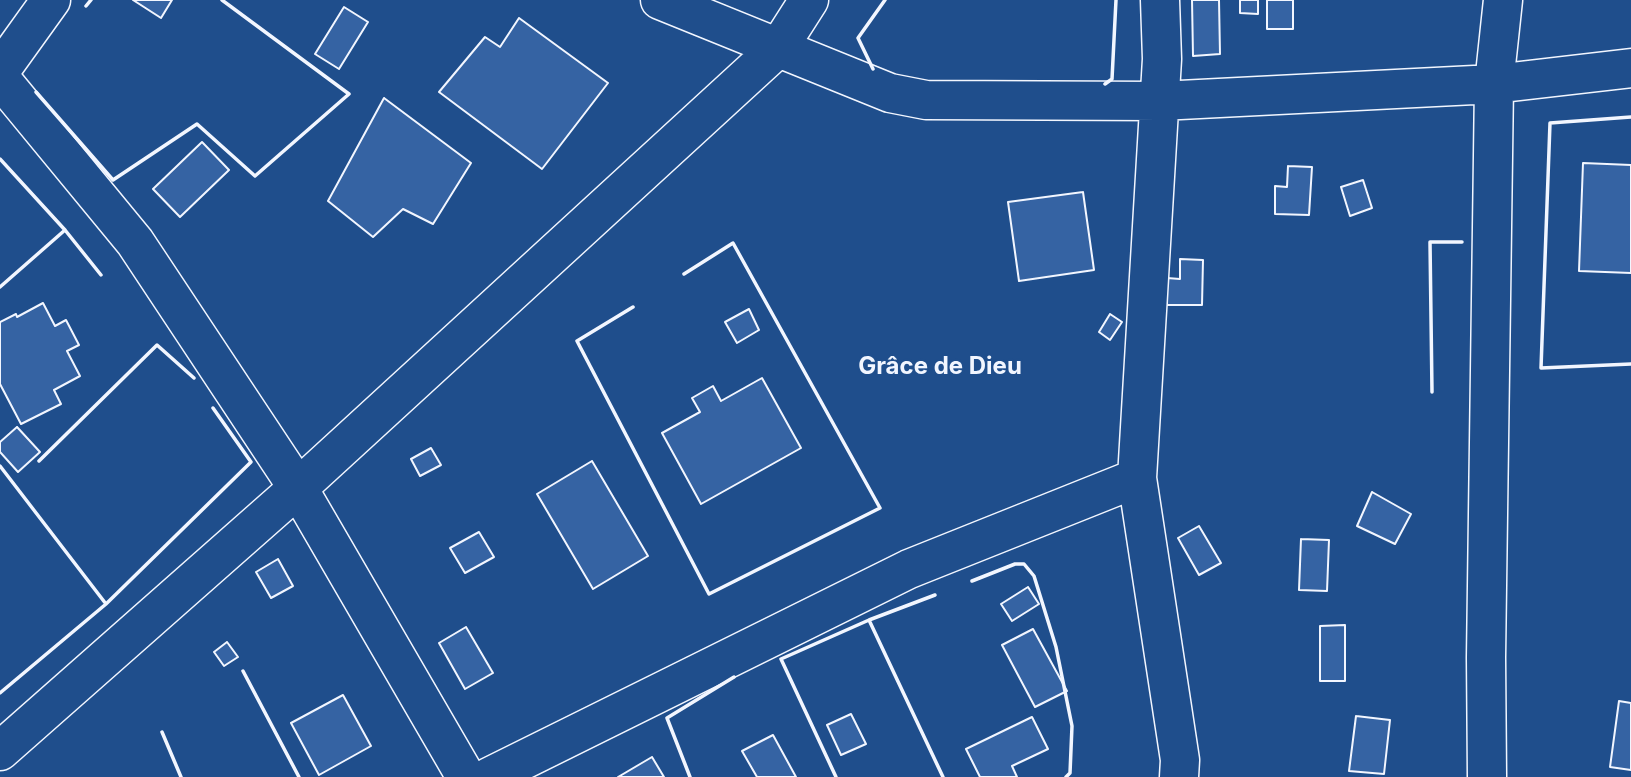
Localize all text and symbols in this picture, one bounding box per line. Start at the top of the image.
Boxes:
district label: Grâce de Dieu [858,353,1022,381]

